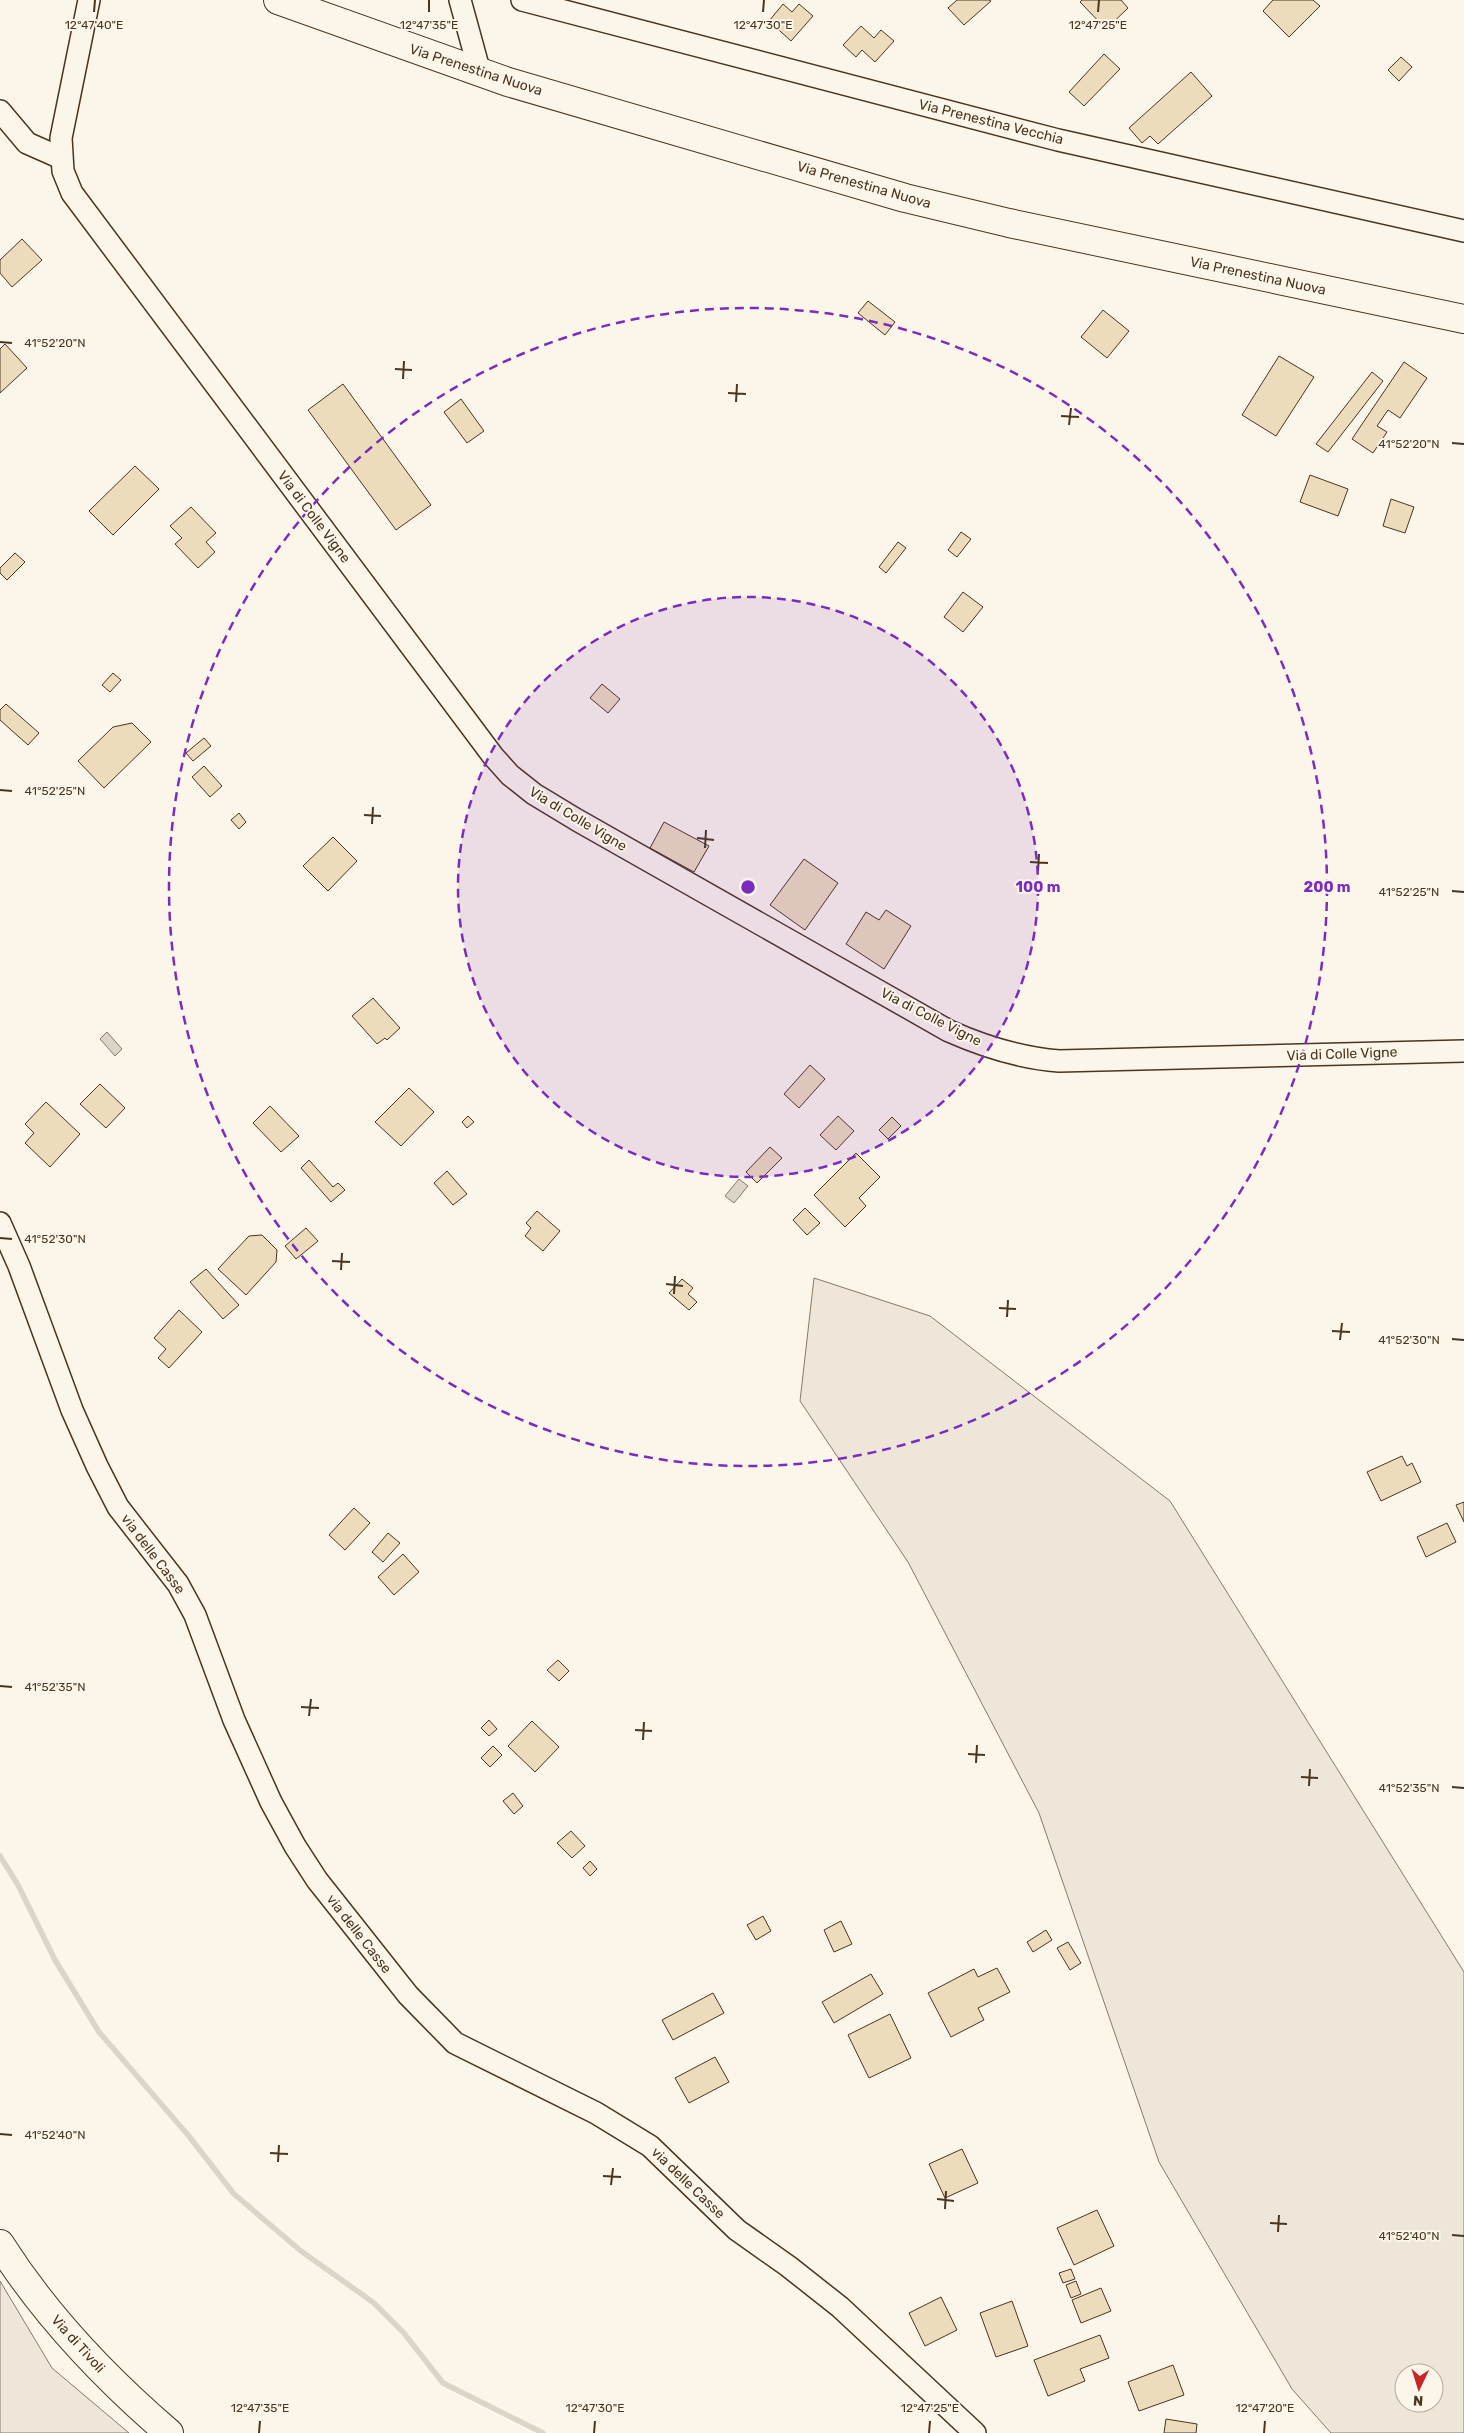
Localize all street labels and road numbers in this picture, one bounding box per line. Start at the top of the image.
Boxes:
street label: Via Prenestina Nuova [407,40,545,100]
street label: Via Prenestina Vecchia [917,96,1065,148]
street label: Via Prenestina Nuova [795,158,933,212]
street label: Via Prenestina Nuova [1188,253,1328,299]
street label: Via di Colle Vigne [274,468,354,567]
street label: Via di Colle Vigne [526,783,630,855]
street label: Via di Colle Vigne [878,984,984,1050]
street label: Via di Colle Vigne [1286,1044,1398,1064]
street label: via delle Casse [117,1511,189,1597]
street label: via delle Casse [323,1891,395,1977]
street label: via delle Casse [648,2144,728,2222]
street label: Via di Tivoli [48,2311,108,2377]

